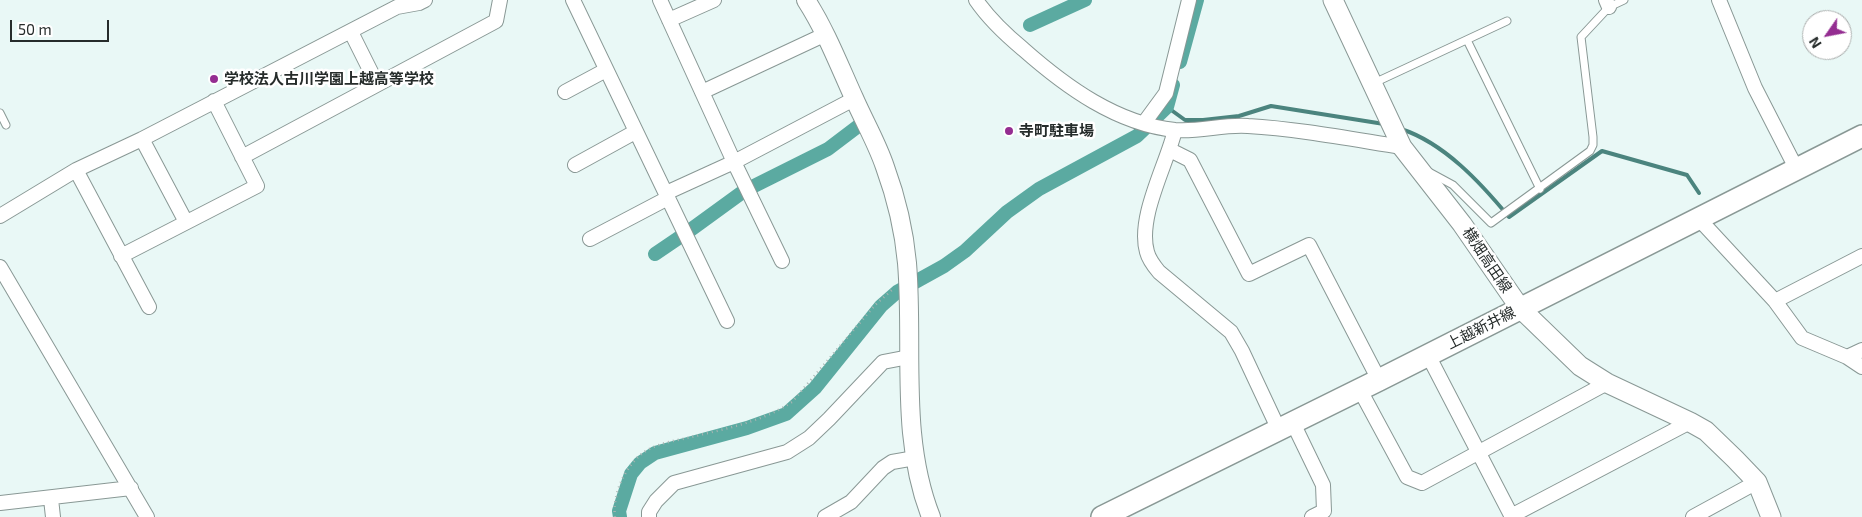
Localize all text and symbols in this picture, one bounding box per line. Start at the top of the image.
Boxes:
scale bar [12,10,111,42]
north arrow [1802,10,1852,60]
text: 50 m [18,20,52,38]
text: N [1805,34,1825,52]
place label: 学校法人古川学園上越高等学校 [224,70,434,88]
marker: 学校法人古川学園上越高等学校 [208,73,220,85]
place label: 寺町駐車場 [1019,122,1094,140]
marker: 寺町駐車場 [1003,125,1015,137]
street label: 横畑高田線 [1459,224,1515,296]
street label: 上越新井線 [1444,303,1518,353]

